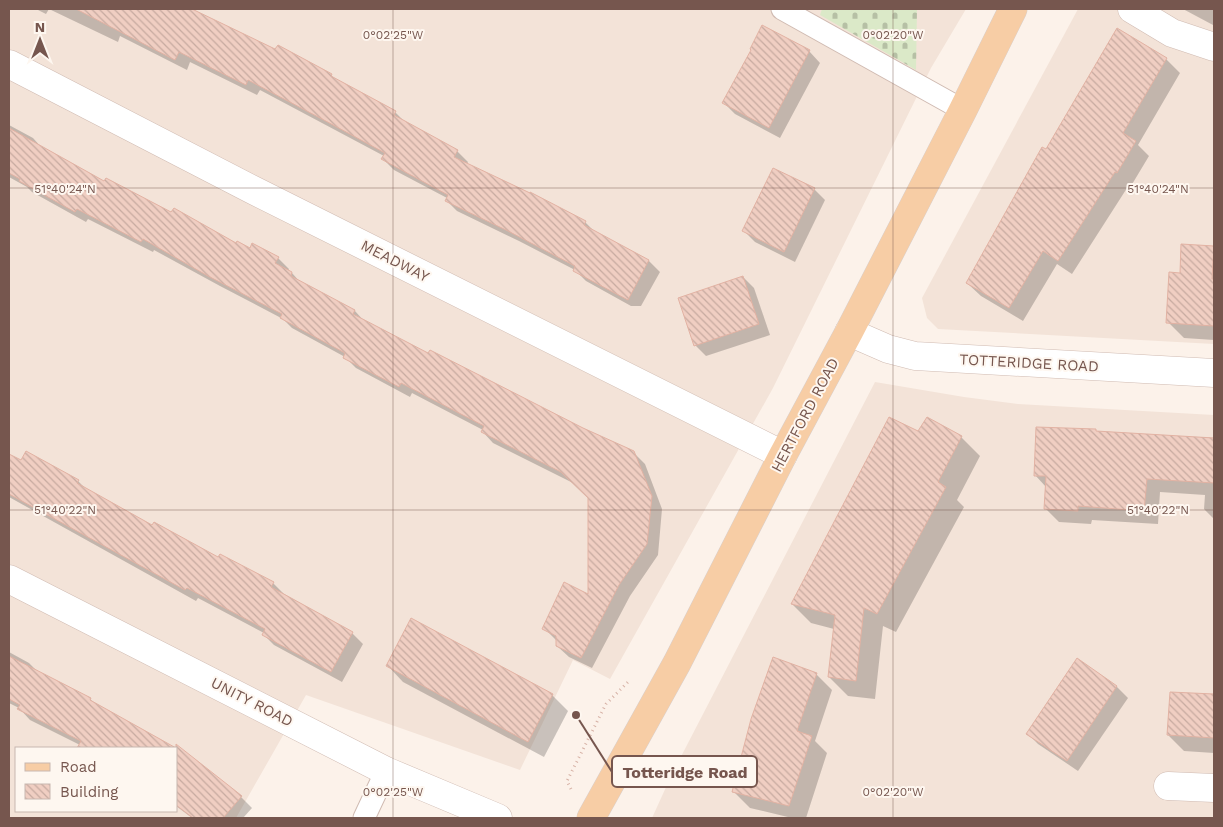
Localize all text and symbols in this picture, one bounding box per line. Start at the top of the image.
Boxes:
north arrow [15,15,65,65]
text: N [35,19,45,35]
text: 0°02'25"W [363,28,424,42]
text: 0°02'20"W [862,28,924,42]
text: 51°40'24"N [34,182,96,196]
text: 51°40'24"N [1127,182,1189,196]
street label: MEADWAY [358,236,433,286]
street label: TOTTERIDGE ROAD [959,350,1099,376]
street label: HERTFORD ROAD [767,355,843,475]
text: 51°40'22"N [34,503,96,517]
text: 51°40'22"N [1127,503,1189,517]
street label: UNITY ROAD [208,674,296,730]
legend [15,747,178,812]
callout: Totteridge Road [612,756,757,787]
text: Road [60,758,97,776]
text: Totteridge Road [622,763,748,782]
text: Building [60,783,118,801]
text: 0°02'25"W [363,785,424,799]
text: 0°02'20"W [862,785,924,799]

